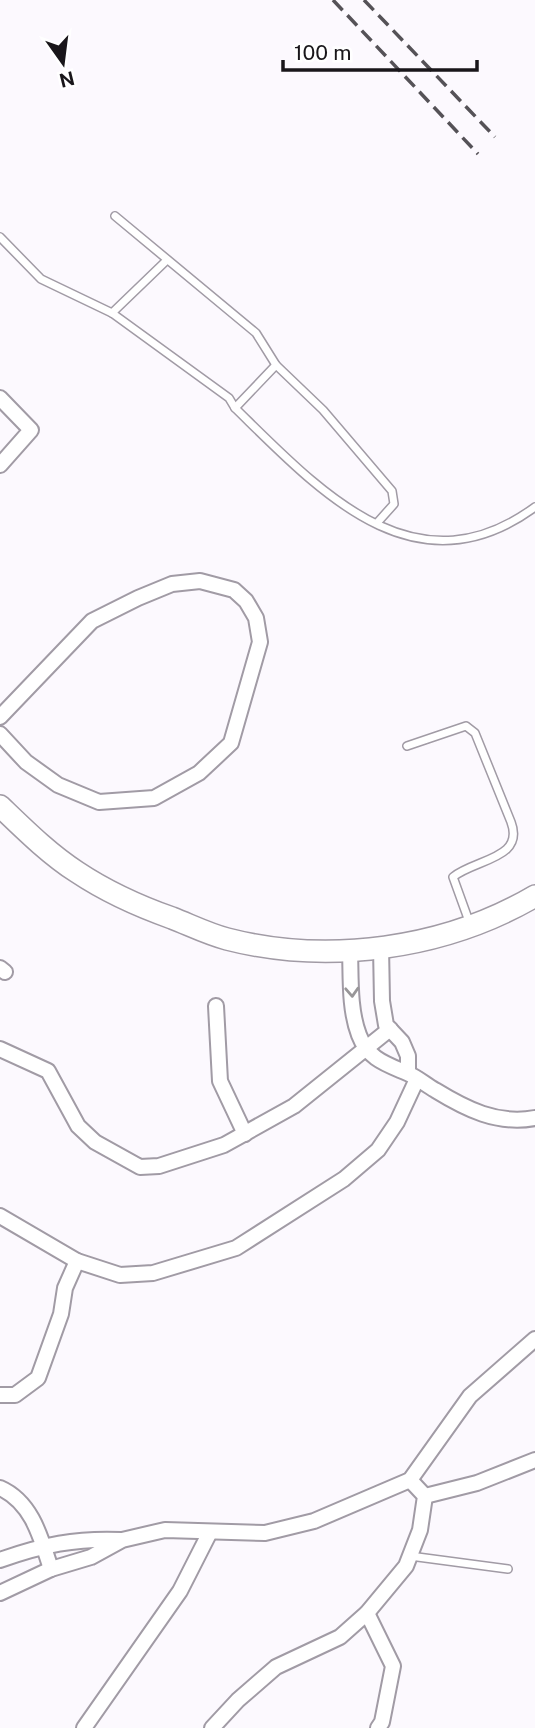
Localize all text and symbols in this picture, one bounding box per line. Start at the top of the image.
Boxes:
north arrow [28,28,98,98]
scale bar [283,28,477,72]
text: 100 m [294,40,351,65]
text: N [57,67,77,92]
one-way arrow [344,987,359,998]

